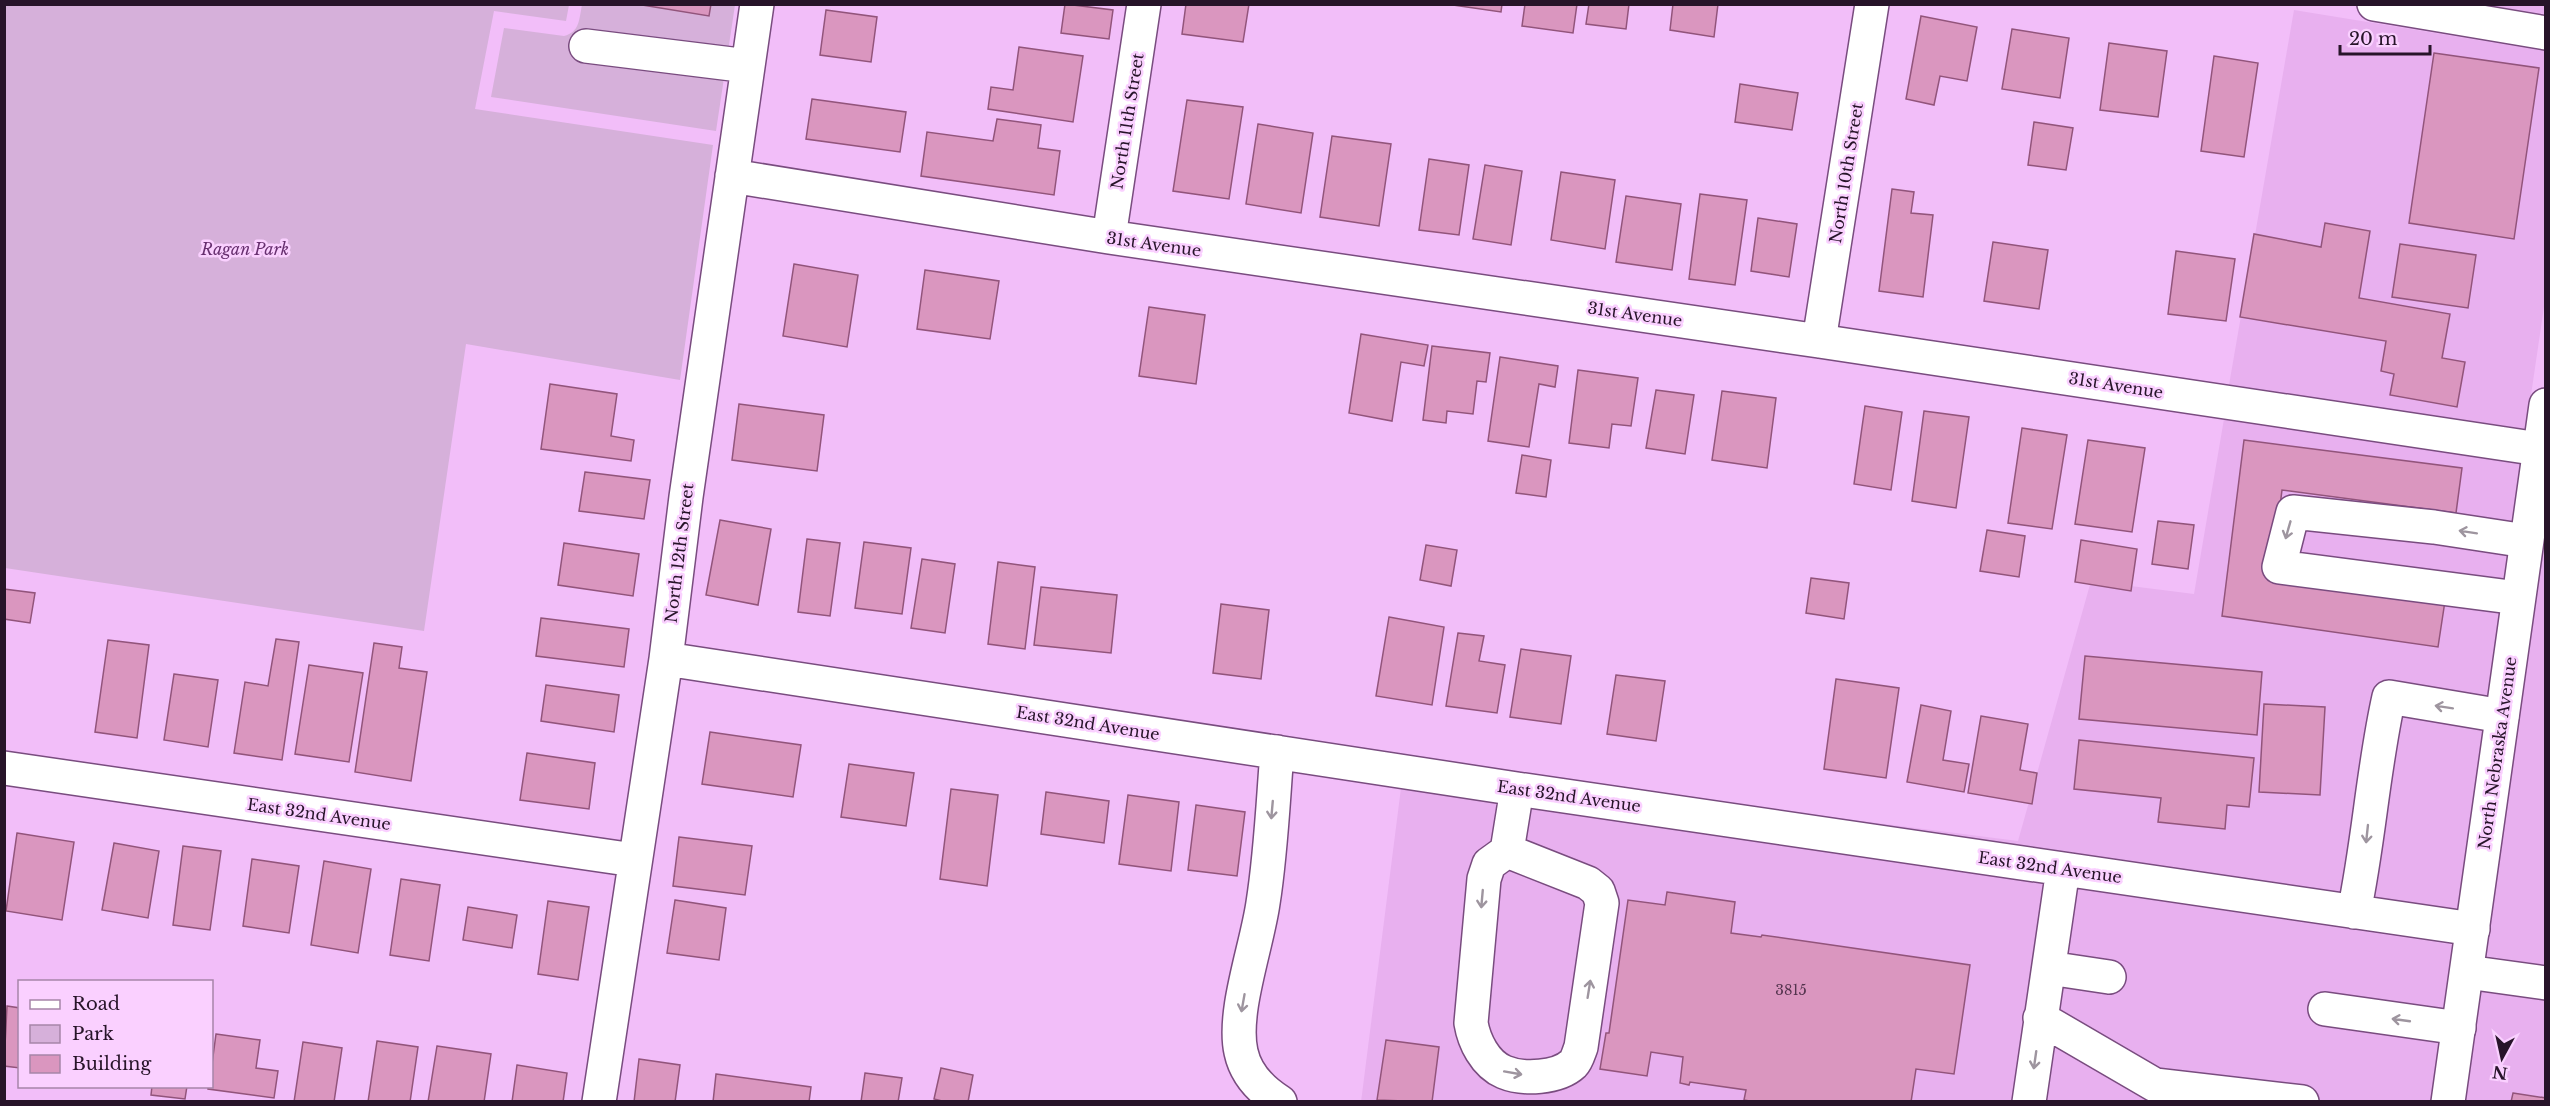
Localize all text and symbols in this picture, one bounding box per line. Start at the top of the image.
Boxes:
scale bar [2340,18,2430,56]
text: 20 m [2349,28,2397,50]
street label: North 11th Street [1106,51,1148,191]
street label: North 10th Street [1825,101,1867,245]
street label: 31st Avenue [1105,227,1203,261]
park label: Ragan Park [200,239,289,259]
street label: 31st Avenue [1586,297,1684,331]
street label: 31st Avenue [2067,368,2165,402]
street label: North 12th Street [661,482,697,624]
one-way arrow [2282,520,2293,539]
one-way arrow [2459,527,2479,538]
street label: North Nebraska Avenue [2474,655,2520,851]
one-way arrow [2435,701,2455,712]
street label: East 32nd Avenue [1015,702,1161,744]
street label: East 32nd Avenue [1496,776,1642,816]
street label: East 32nd Avenue [246,794,392,834]
one-way arrow [1266,800,1277,820]
one-way arrow [2361,824,2372,843]
street label: East 32nd Avenue [1977,847,2123,887]
one-way arrow [1476,888,1487,908]
one-way arrow [1584,979,1595,999]
legend [18,980,213,1088]
house number: 3815 [1775,981,1807,999]
one-way arrow [1237,992,1248,1012]
text: Road [72,993,120,1015]
one-way arrow [2391,1014,2411,1025]
text: Park [72,1023,114,1045]
north arrow [2472,1028,2532,1088]
one-way arrow [2029,1050,2040,1069]
text: Building [72,1053,151,1075]
text: N [2491,1062,2509,1084]
one-way arrow [1503,1068,1522,1079]

